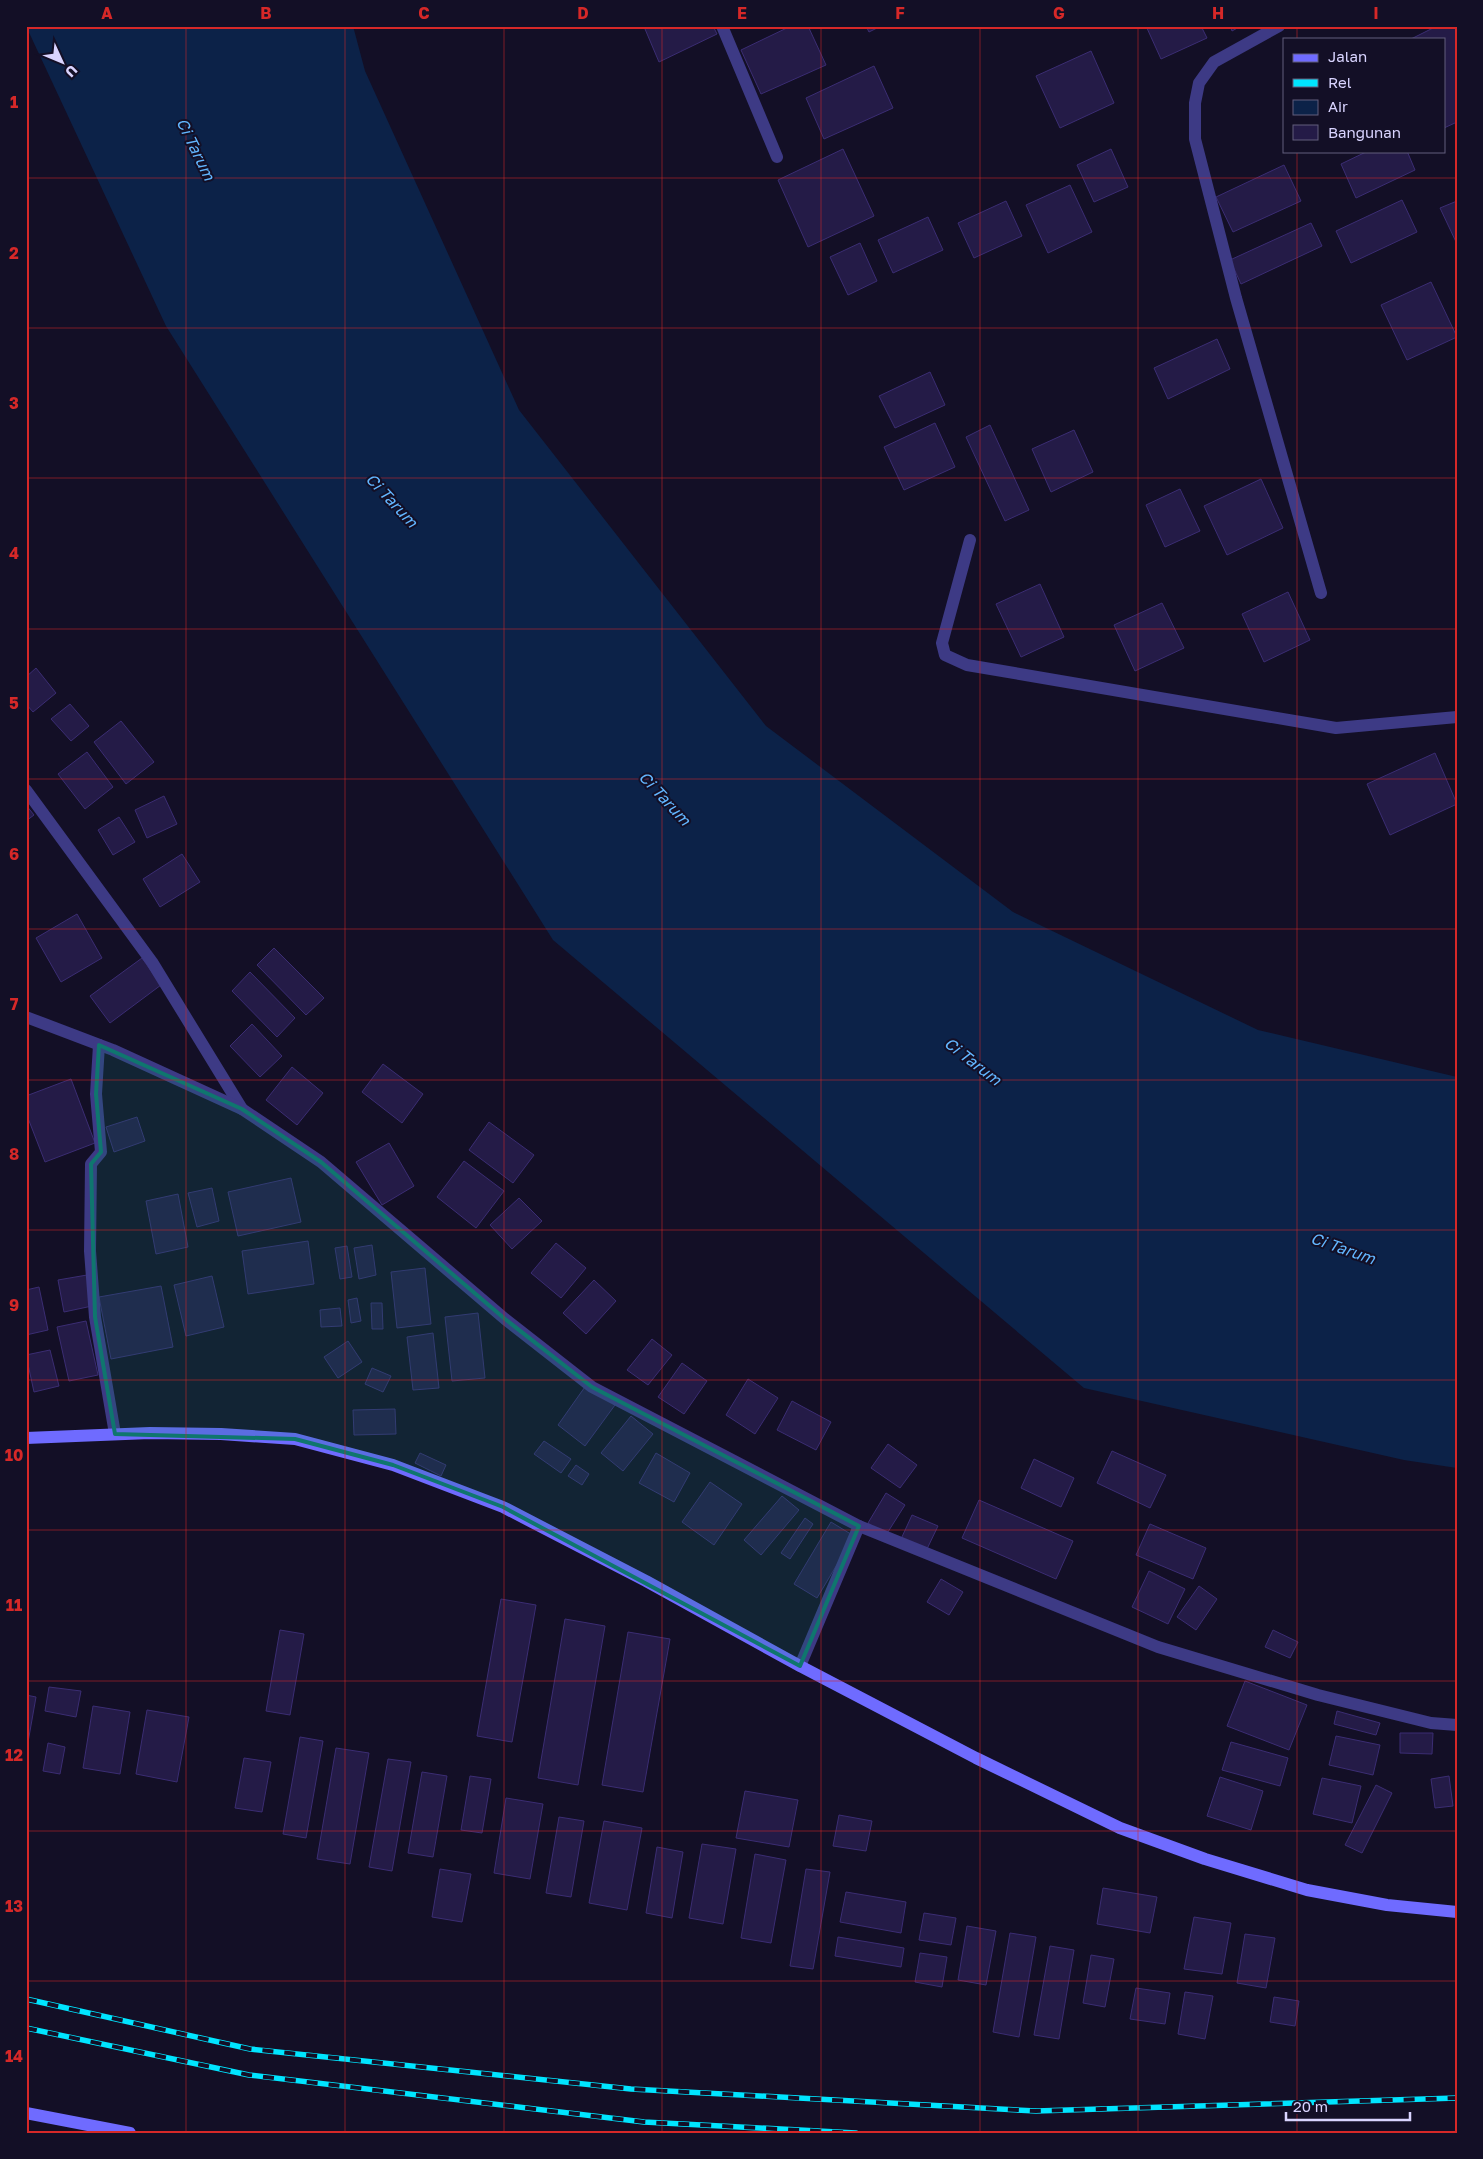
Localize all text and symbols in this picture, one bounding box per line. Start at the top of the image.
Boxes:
text: A [101,3,113,23]
text: B [260,3,272,23]
text: C [418,3,430,23]
text: D [577,3,589,23]
text: E [737,3,747,23]
text: F [895,3,905,23]
text: G [1053,3,1065,23]
text: H [1212,3,1224,23]
text: I [1373,3,1379,23]
north arrow [38,38,88,88]
legend [1283,38,1446,152]
text: Jalan [1328,47,1367,65]
text: U [62,62,81,81]
text: Rel [1328,73,1352,91]
text: 1 [10,92,18,112]
text: Air [1328,97,1348,115]
water label: Ci Tarum [172,115,220,184]
text: Bangunan [1328,123,1401,141]
text: 2 [9,243,19,263]
text: 3 [9,393,19,413]
water label: Ci Tarum [362,469,423,532]
text: 4 [9,543,19,563]
text: 5 [9,693,19,713]
water label: Ci Tarum [635,767,696,830]
text: 6 [9,844,19,864]
text: 7 [10,994,19,1014]
water label: Ci Tarum [941,1033,1006,1090]
text: 8 [9,1144,19,1164]
water label: Ci Tarum [1308,1228,1379,1269]
text: 9 [9,1295,19,1315]
text: 10 [5,1445,23,1465]
text: 11 [6,1595,22,1615]
text: 12 [5,1745,23,1765]
text: 13 [5,1896,23,1916]
text: 14 [5,2046,23,2066]
scale bar [1286,2089,1409,2121]
text: 20 m [1293,2097,1328,2115]

